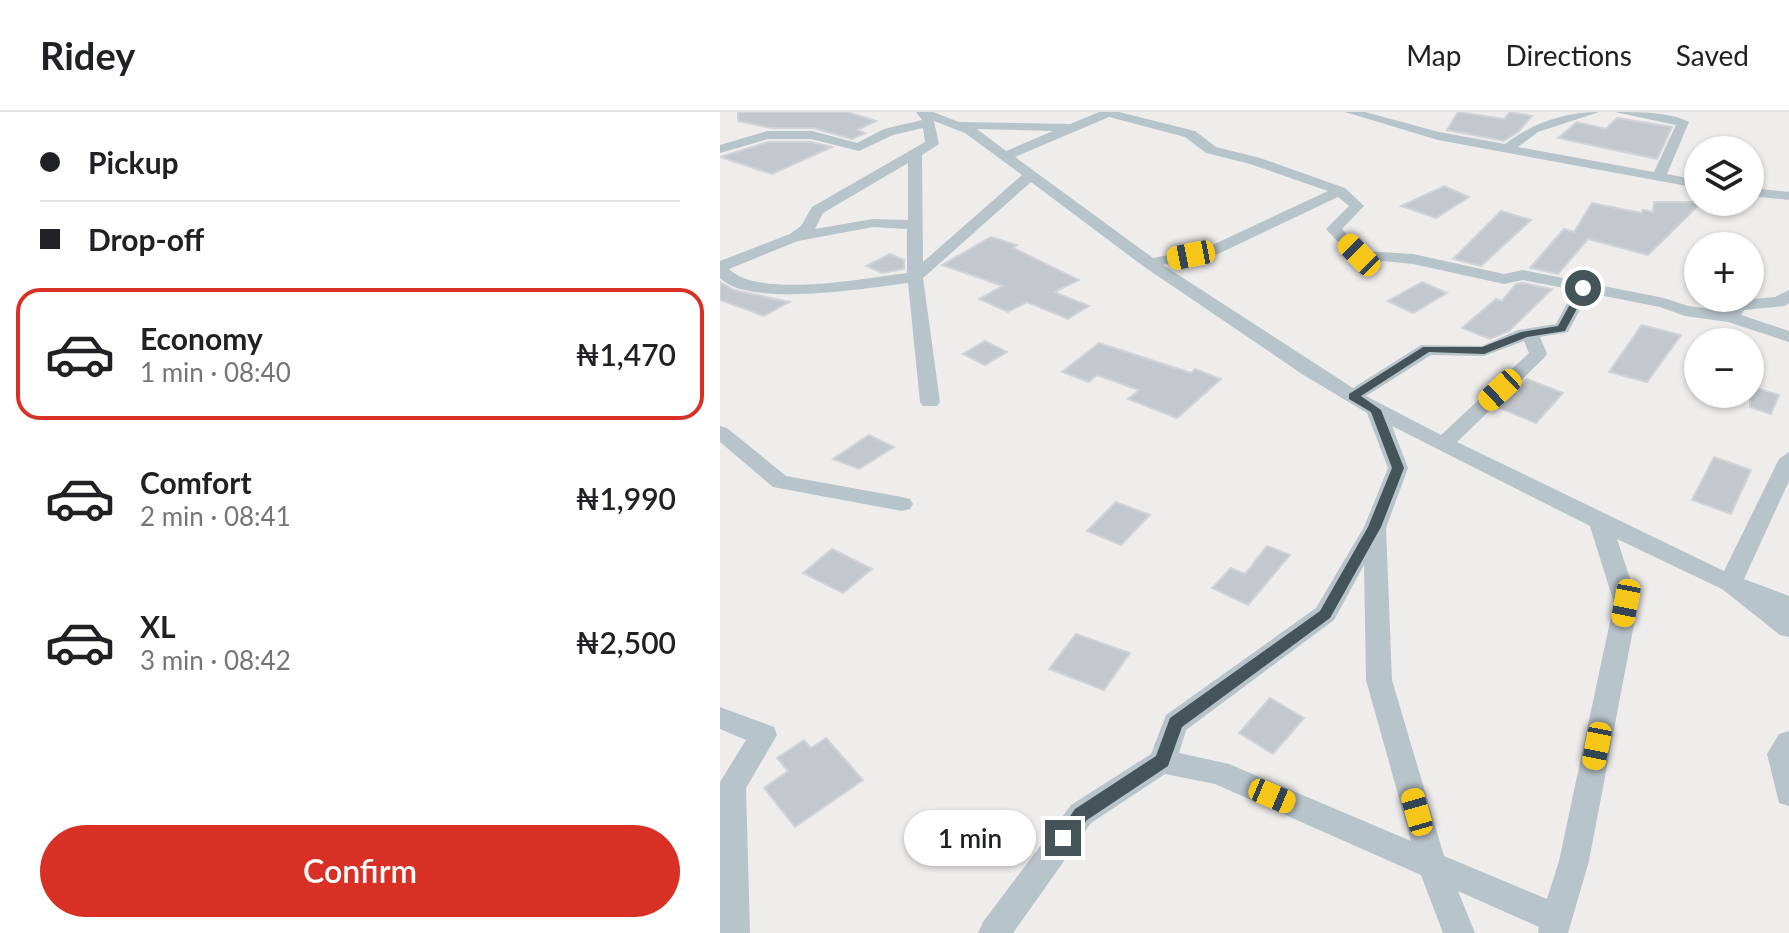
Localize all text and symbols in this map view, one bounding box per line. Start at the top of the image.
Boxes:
text: Ridey [40,32,135,78]
text: Map [1406,38,1461,72]
text: Directions [1505,38,1632,72]
text: Saved [1676,38,1749,72]
map controls [1684,136,1764,408]
button: layers [1684,136,1764,216]
text: Pickup [88,144,179,180]
text: Drop-off [88,221,204,257]
car [1334,230,1384,280]
button: + [1684,232,1764,312]
car [1165,239,1217,271]
route start [1565,270,1601,306]
icon: car [44,318,116,390]
text: Economy [140,320,263,356]
button: − [1684,328,1764,408]
text: ₦1,470 [576,336,676,372]
text: 1 min · 08:40 [140,356,291,388]
car [1474,365,1526,415]
icon: car [44,462,116,534]
text: Comfort [140,464,252,500]
text: ₦1,990 [576,480,676,516]
text: 2 min · 08:41 [140,500,291,532]
car [1610,577,1642,629]
icon: car [44,606,116,678]
text: XL [140,608,176,644]
text: ₦2,500 [576,624,676,660]
text: 3 min · 08:42 [140,644,291,676]
car [1581,720,1613,772]
car [1245,776,1299,816]
car [1399,786,1435,838]
callout: 1 min [903,810,1035,866]
route end [1045,820,1081,856]
text: 1 min [938,822,1002,854]
button: Confirm [40,825,680,917]

